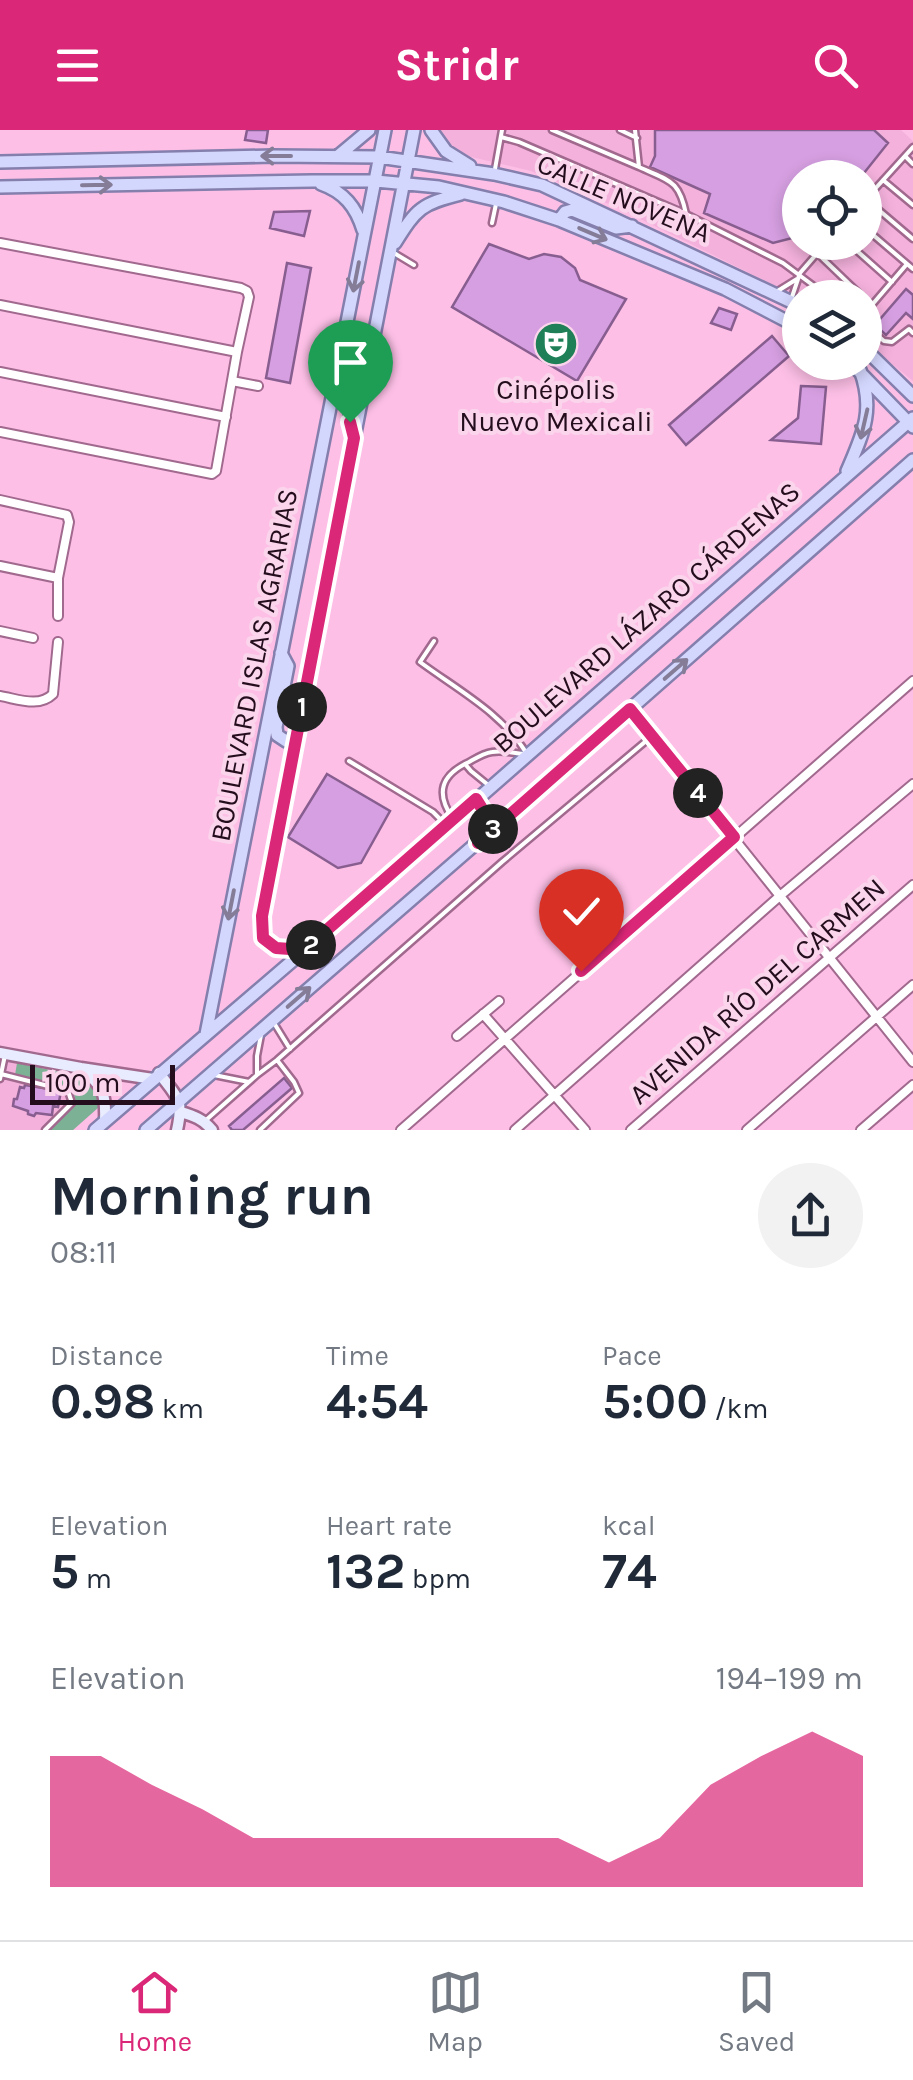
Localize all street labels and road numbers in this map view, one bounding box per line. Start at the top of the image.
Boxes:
street label: CALLE NOVENA [532,147,716,249]
street label: BOULEVARD LÁZARO CÁRDENAS [485,474,806,759]
street label: BOULEVARD ISLAS AGRARIAS [204,486,304,844]
street label: AVENIDA RÍO DEL CARMEN [622,870,891,1111]

